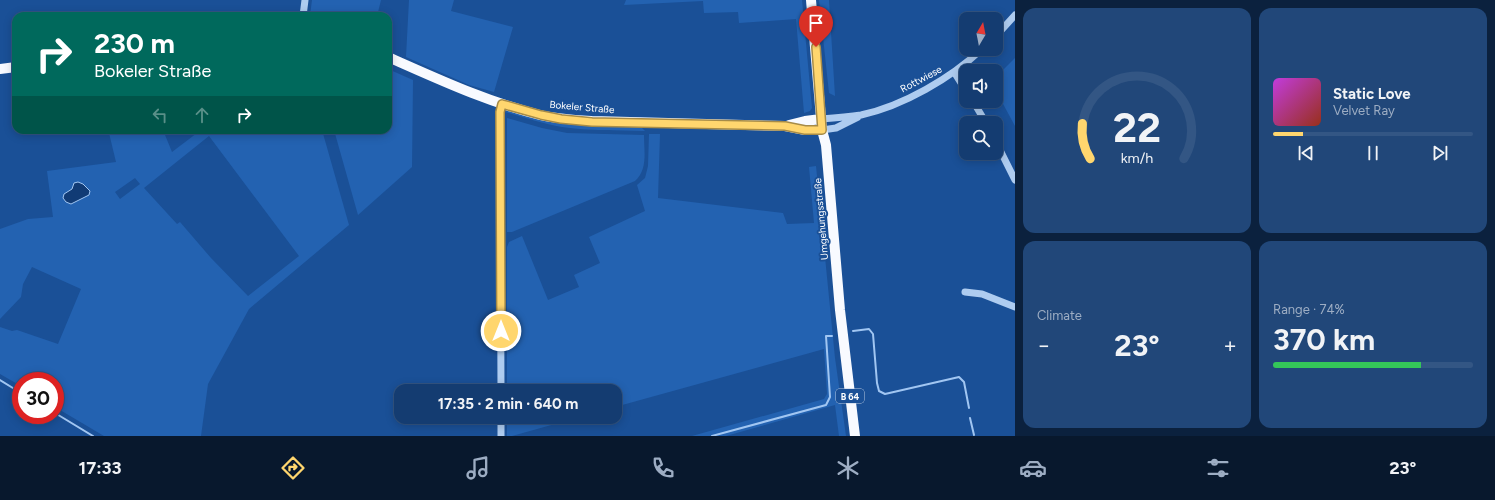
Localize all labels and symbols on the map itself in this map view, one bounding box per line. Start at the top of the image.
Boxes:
pin [799,6,833,47]
north arrow [959,12,1003,56]
street label: Rottwiese [898,62,945,95]
street label: Bokeler Straße [549,98,616,116]
street label: Umgehungsstraße [811,177,831,261]
position arrow [480,310,522,352]
speed limit sign: 30 [12,372,64,424]
road number: B 64 [836,389,864,403]

